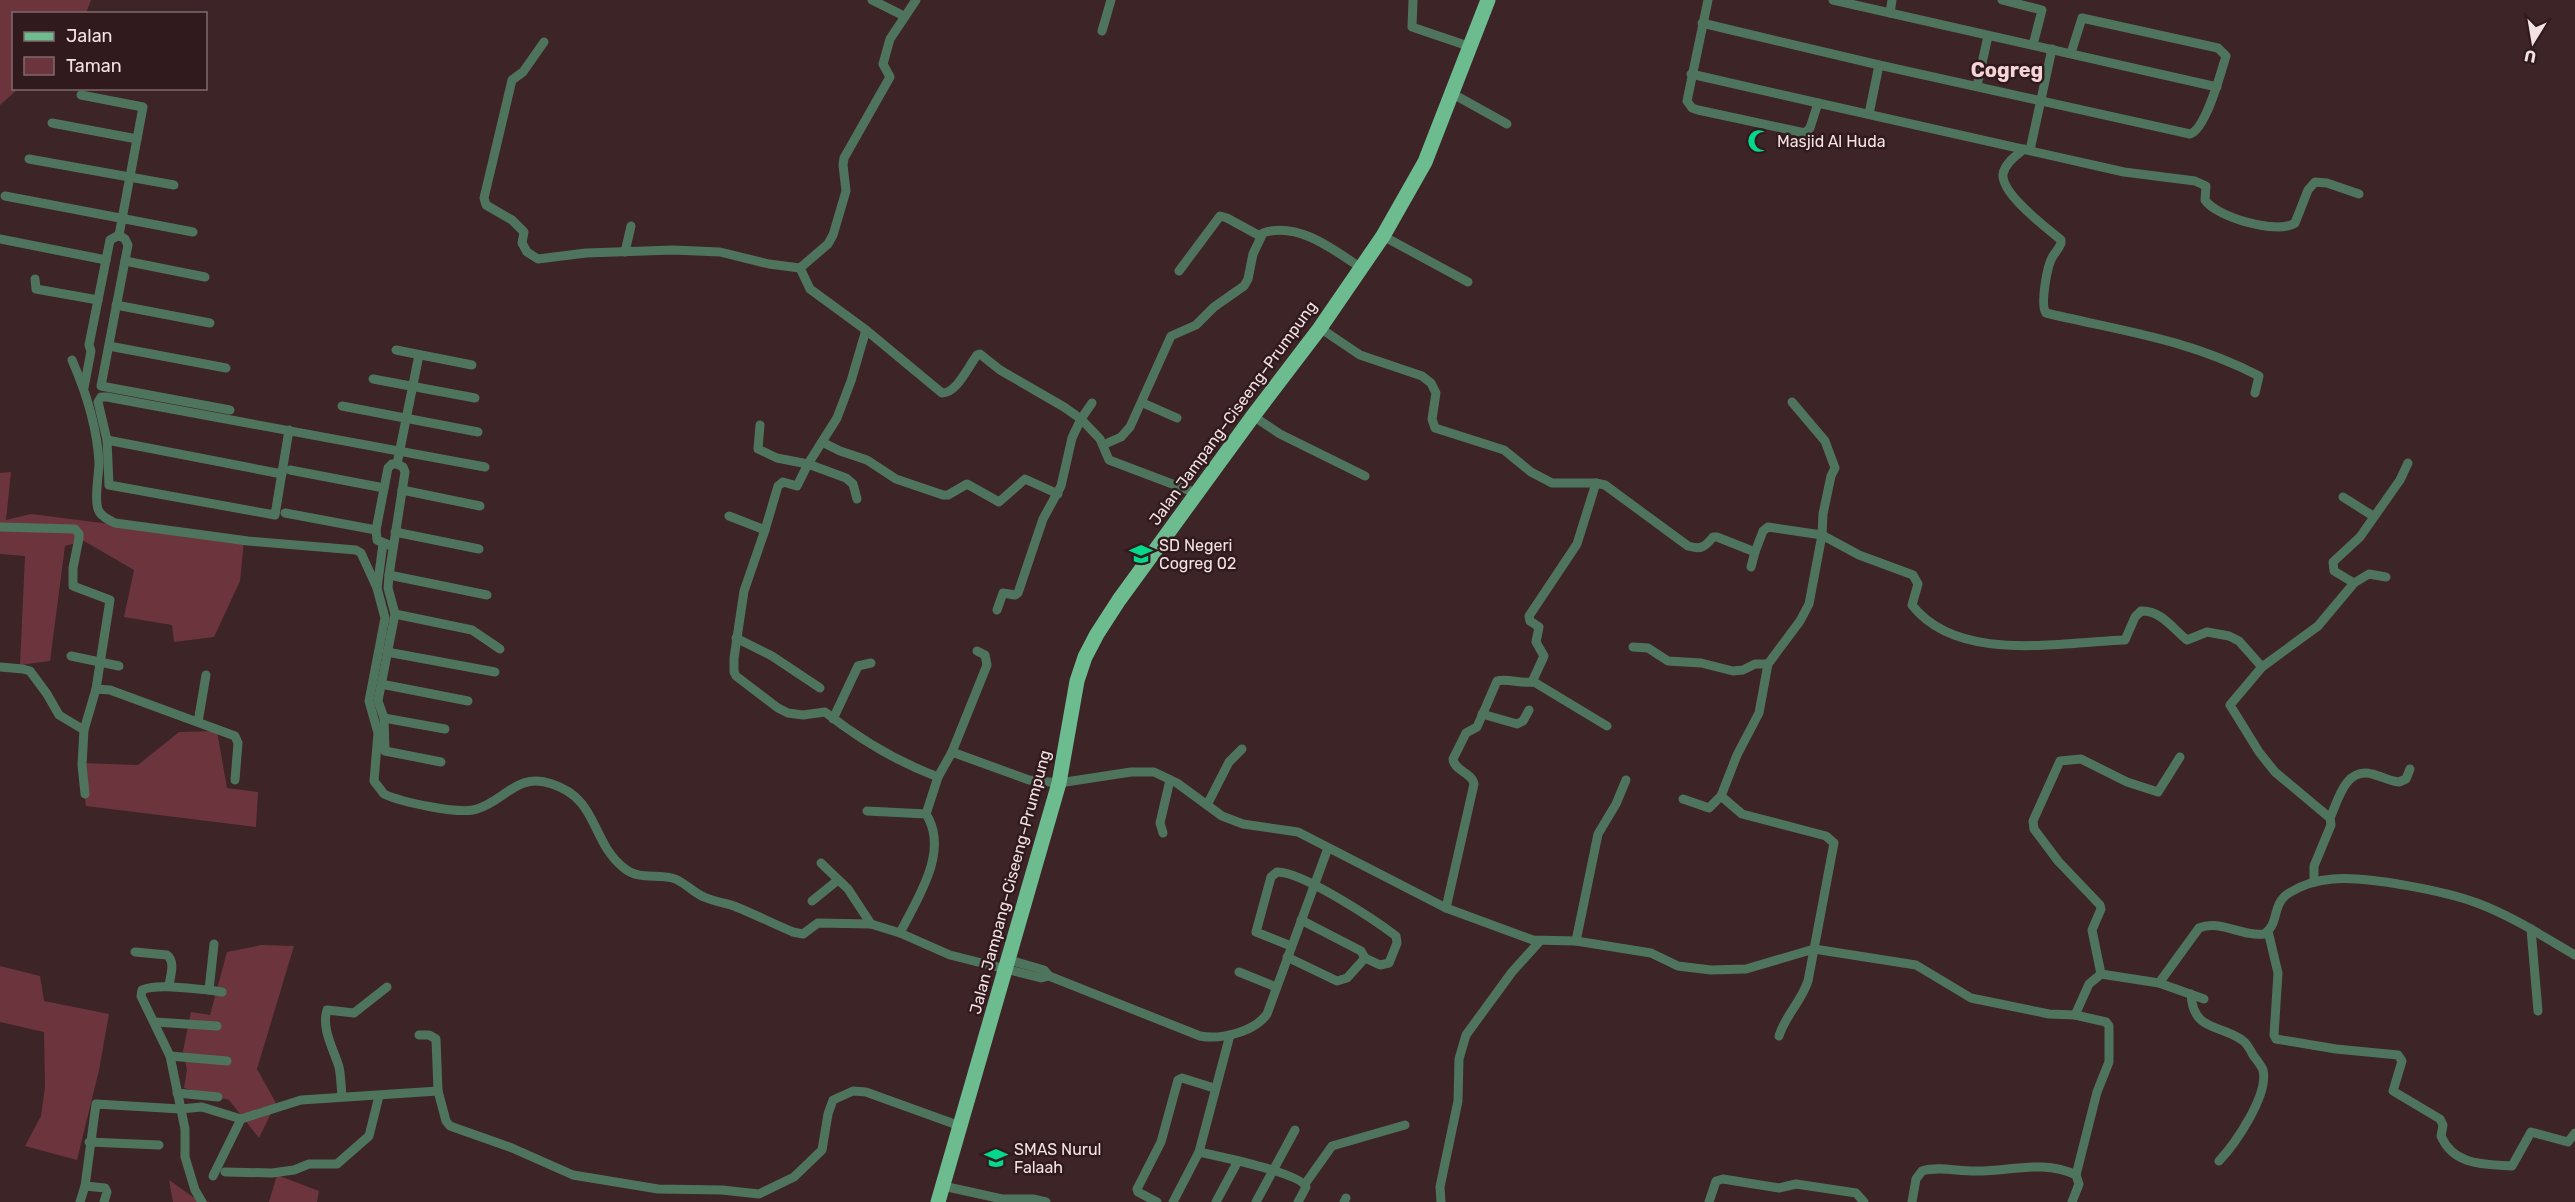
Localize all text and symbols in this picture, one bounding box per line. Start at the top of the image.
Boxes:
legend [12,12,207,90]
north arrow [2503,12,2563,72]
text: Jalan [66,25,113,47]
text: U [2523,46,2538,67]
text: Taman [66,55,122,77]
district label: Cogreg [1971,58,2043,82]
mosque icon: Masjid Al Huda [1746,128,1772,154]
place label: Masjid Al Huda [1777,132,1886,151]
street label: Jalan Jampang–Ciseeng–Prumpung [1145,297,1321,529]
place label: SD Negeri Cogreg 02 [1159,536,1236,573]
school or university icon: SD Negeri Cogreg 02 [1128,541,1154,567]
street label: Jalan Jampang–Ciseeng–Prumpung [966,748,1054,1016]
place label: SMAS Nurul Falaah [1014,1140,1101,1177]
school or university icon: SMAS Nurul Falaah [983,1145,1009,1171]

